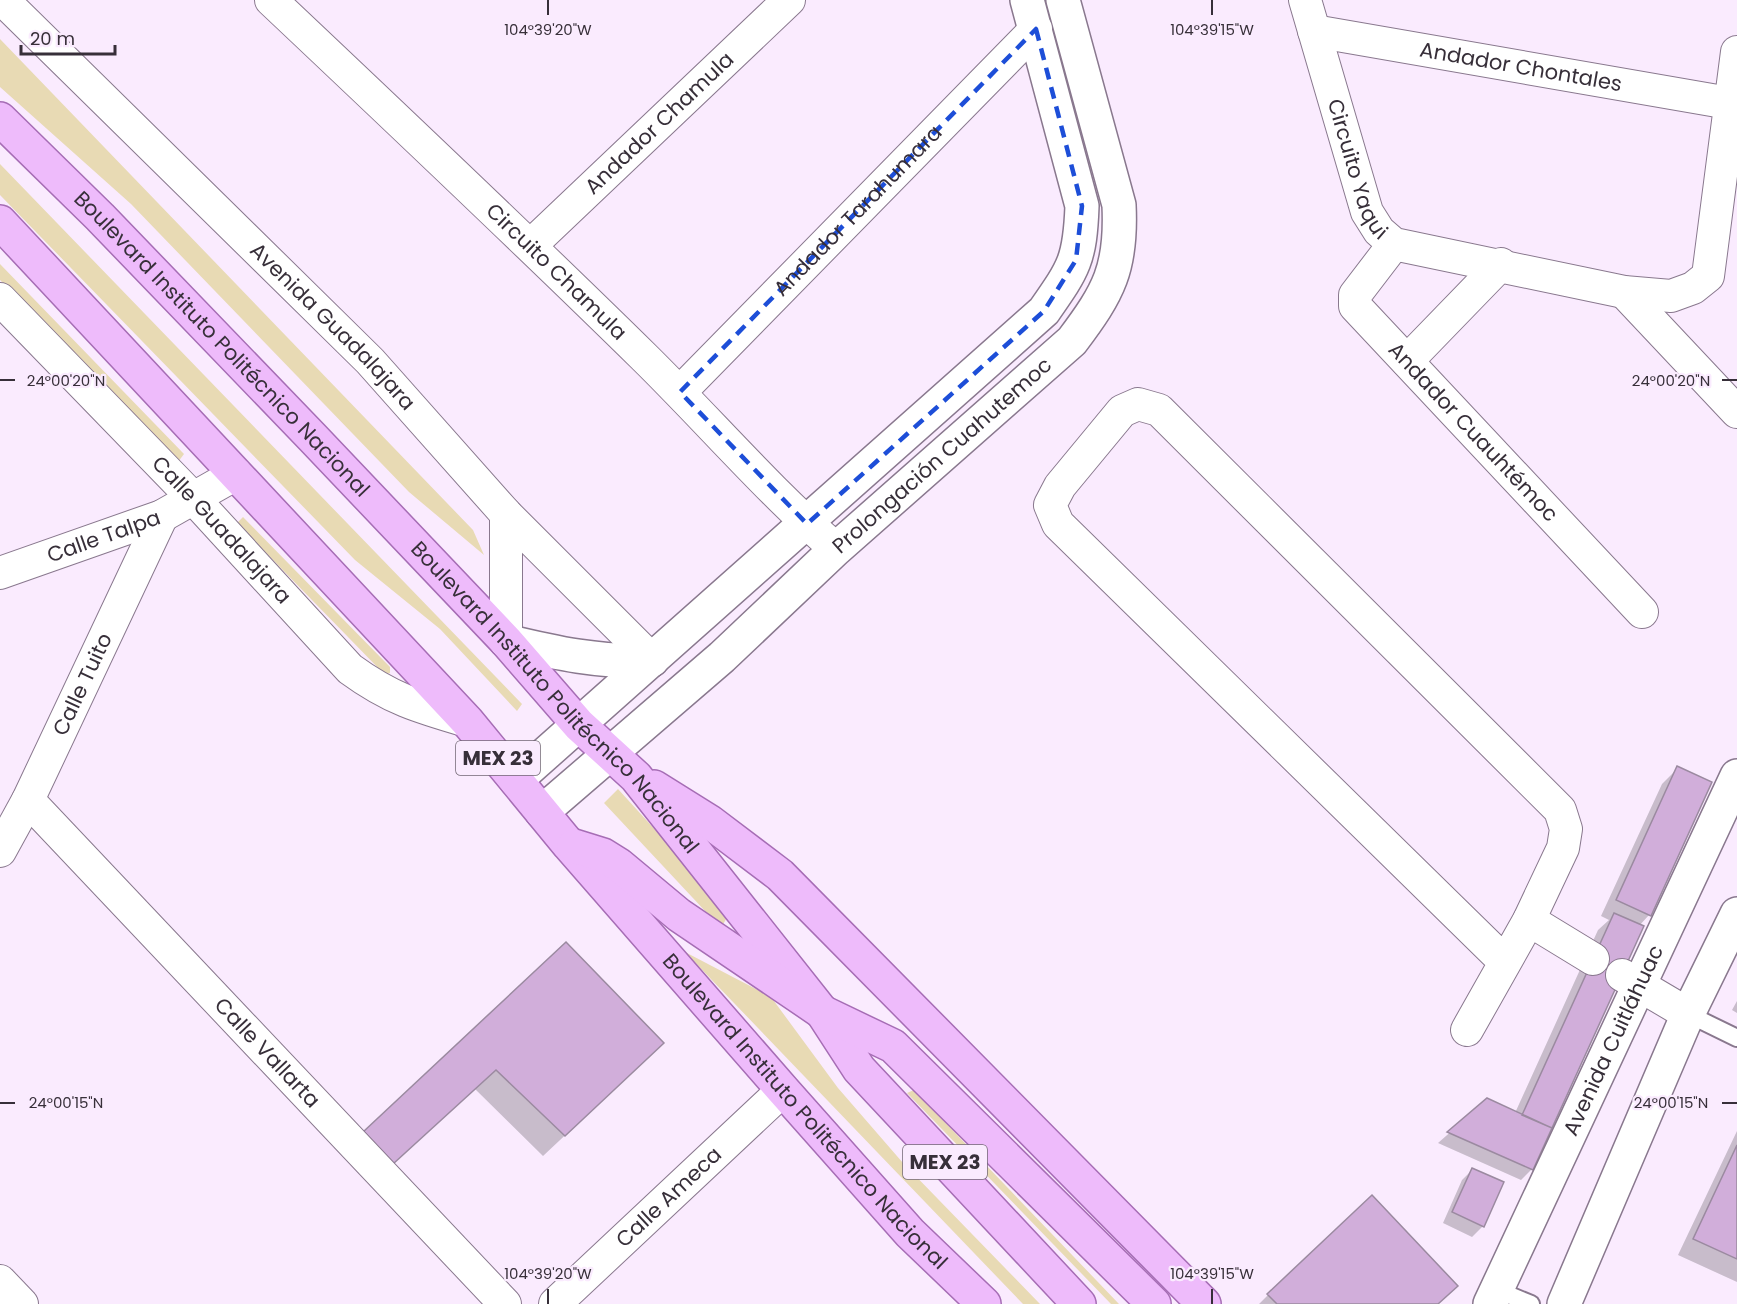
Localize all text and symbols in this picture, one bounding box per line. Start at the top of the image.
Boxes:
scale bar [21,18,116,56]
text: 104°39'20"W [504,19,592,40]
text: 104°39'15"W [1170,19,1254,40]
text: 20 m [30,26,75,51]
street label: Andador Chontales [1418,35,1624,98]
street label: Andador Chamula [578,45,740,201]
street label: Circuito Yaqui [1321,95,1394,246]
street label: Andador Tarahumara [767,118,948,302]
street label: Boulevard Instituto Politécnico Nacional [68,184,377,503]
street label: Circuito Chamula [480,196,633,346]
street label: Avenida Guadalajara [244,236,422,416]
street label: Andador Cuauhtémoc [1382,336,1565,528]
street label: Prolongación Cuahutemoc [826,350,1058,560]
text: 24°00'20"N [27,370,105,391]
text: 24°00'20"N [1632,370,1710,391]
street label: Calle Guadalajara [146,449,298,610]
street label: Calle Talpa [43,503,164,569]
street label: Boulevard Instituto Politécnico Nacional [405,535,706,859]
street label: Calle Tuito [45,628,119,740]
road number: MEX 23 [456,741,540,775]
street label: Avenida Cuitláhuac [1556,940,1670,1140]
street label: Boulevard Instituto Politécnico Nacional [656,947,954,1276]
street label: Calle Vallarta [208,991,327,1114]
text: 24°00'15"N [29,1092,103,1113]
text: 24°00'15"N [1634,1092,1708,1113]
street label: Calle Ameca [609,1140,728,1254]
road number: MEX 23 [903,1145,987,1179]
text: 104°39'20"W [504,1263,592,1284]
text: 104°39'15"W [1170,1263,1254,1284]

